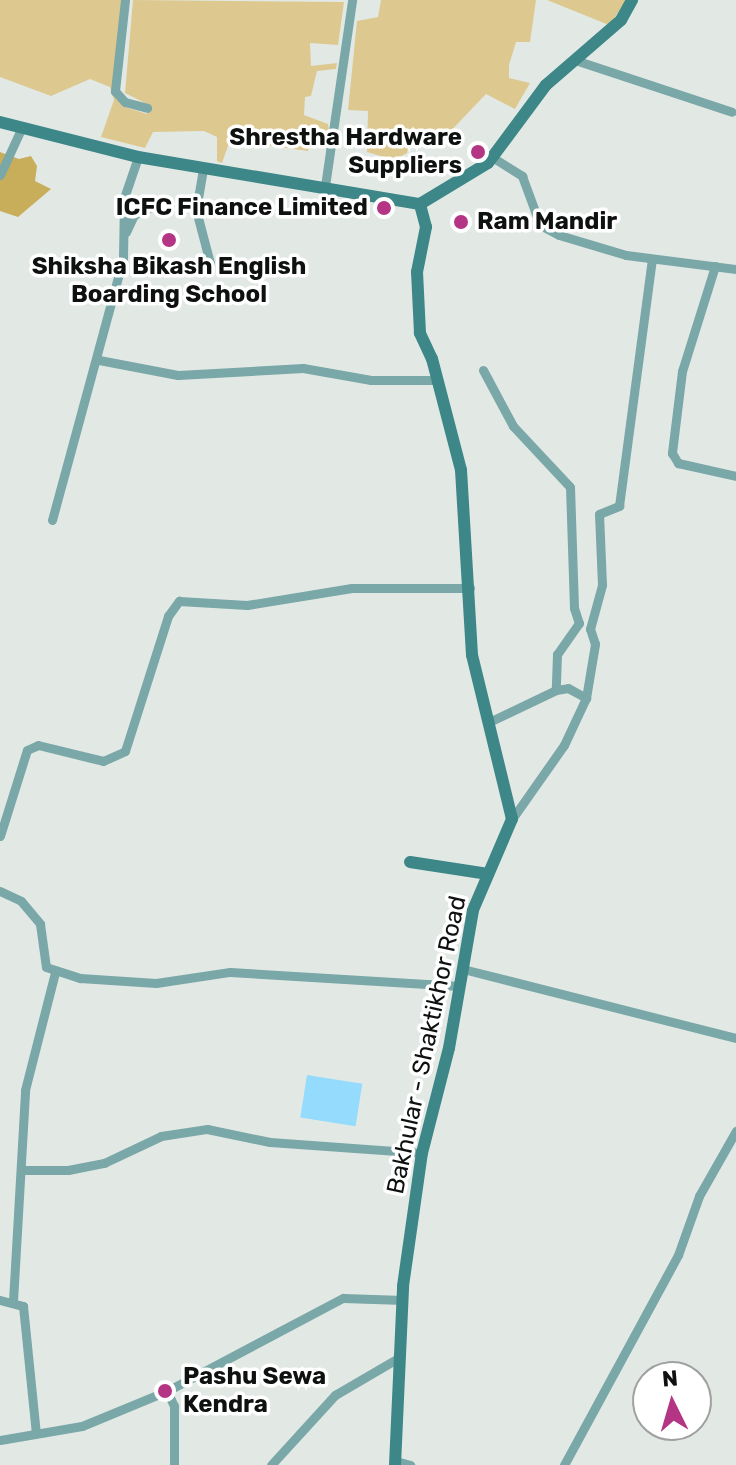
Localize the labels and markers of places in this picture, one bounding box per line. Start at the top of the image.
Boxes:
place label: Shrestha Hardware Suppliers [229,124,462,180]
marker: Shrestha Hardware Suppliers [469,143,487,161]
place label: ICFC Finance Limited [116,194,368,222]
marker: ICFC Finance Limited [375,199,393,217]
place label: Ram Mandir [477,208,617,236]
marker: Ram Mandir [452,213,470,231]
marker: Shiksha Bikash English Boarding School [160,231,178,249]
place label: Shiksha Bikash English Boarding School [32,253,306,309]
place label: Pashu Sewa Kendra [183,1363,326,1419]
marker: Pashu Sewa Kendra [154,1380,176,1402]

